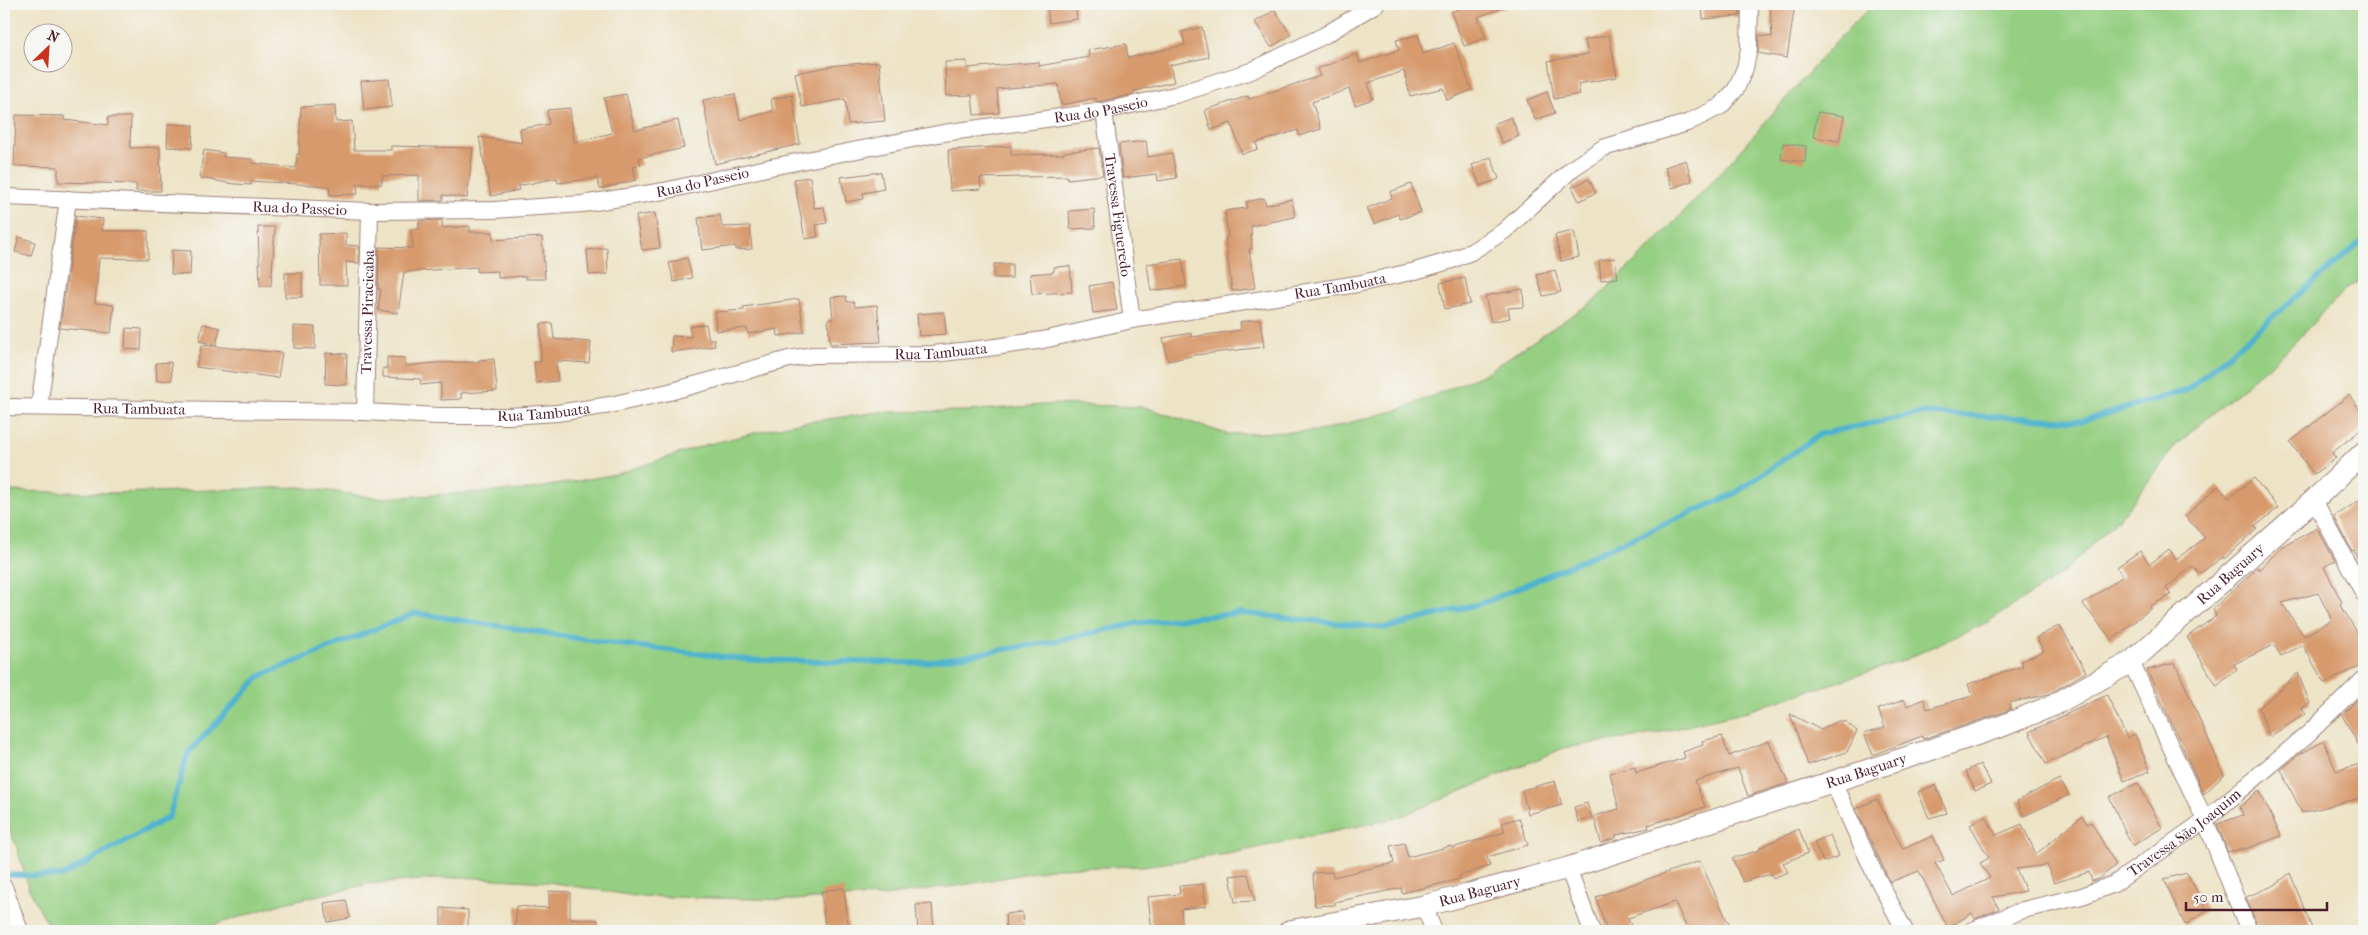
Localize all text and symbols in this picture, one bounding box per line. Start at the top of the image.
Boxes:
north arrow [22,22,72,72]
text: N [45,27,62,47]
street label: Rua do Passeio [1053,92,1150,127]
street label: Travessa Figueredo [1101,152,1135,278]
street label: Rua do Passeio [655,163,751,201]
street label: Rua do Passeio [252,198,348,219]
street label: Travessa Piracicaba [357,249,378,374]
street label: Rua Tambuata [1293,269,1389,303]
street label: Rua Tambuata [894,339,989,363]
street label: Rua Tambuata [92,399,187,419]
street label: Rua Tambuata [497,399,592,425]
street label: Rua Baguary [2193,539,2269,609]
street label: Rua Baguary [1824,749,1910,792]
street label: Travessa São Joaquim [2124,784,2245,881]
street label: Rua Baguary [1437,872,1524,911]
scale bar [2186,880,2327,912]
text: 50 m [2193,888,2224,906]

